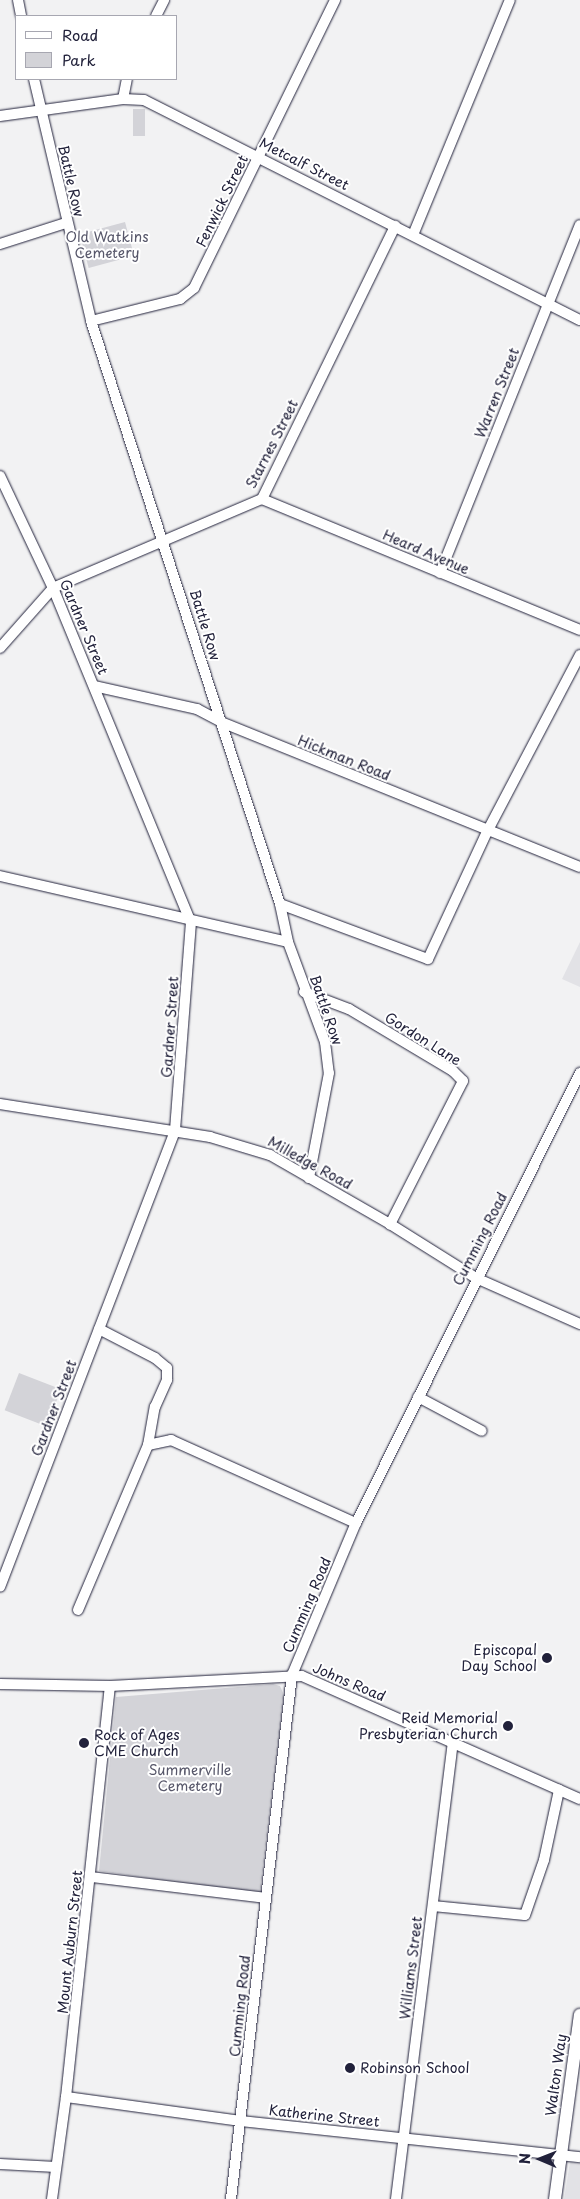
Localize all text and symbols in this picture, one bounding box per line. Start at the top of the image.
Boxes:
legend [15,15,178,80]
text: Road [62,23,98,46]
text: Park [62,48,96,71]
street label: Metcalf Street [256,134,352,194]
street label: Battle Row [54,143,88,219]
street label: Fenwick Street [192,152,252,250]
park label: Old Watkins Cemetery [66,229,148,262]
street label: Warren Street [471,345,523,441]
street label: Starnes Street [242,397,302,491]
street label: Heard Avenue [380,526,472,578]
street label: Gardner Street [56,576,112,678]
street label: Battle Row [186,587,224,663]
street label: Hickman Road [295,732,393,784]
street label: Battle Row [306,972,346,1048]
street label: Gardner Street [158,975,182,1079]
street label: Gordon Lane [382,1009,464,1069]
street label: Milledge Road [265,1133,355,1193]
street label: Cumming Road [449,1190,511,1288]
street label: Gardner Street [28,1357,80,1459]
street label: Cumming Road [279,1555,335,1655]
place label: Episcopal Day School [461,1642,537,1674]
marker: Episcopal Day School [541,1652,553,1664]
street label: Johns Road [310,1659,388,1705]
place label: Reid Memorial Presbyterian Church [359,1710,498,1742]
marker: Reid Memorial Presbyterian Church [502,1720,514,1732]
place label: Rock of Ages CME Church [94,1727,180,1760]
marker: Rock of Ages CME Church [78,1737,90,1749]
park label: Summerville Cemetery [149,1762,231,1794]
street label: Mount Auburn Street [54,1869,86,2015]
street label: Williams Street [396,1915,426,2021]
street label: Cumming Road [226,1954,254,2058]
street label: Walton Way [542,2033,570,2117]
place label: Robinson School [360,2060,469,2076]
marker: Robinson School [344,2062,356,2074]
street label: Katherine Street [268,2102,380,2130]
north arrow [515,2134,565,2184]
text: N [514,2153,535,2164]

